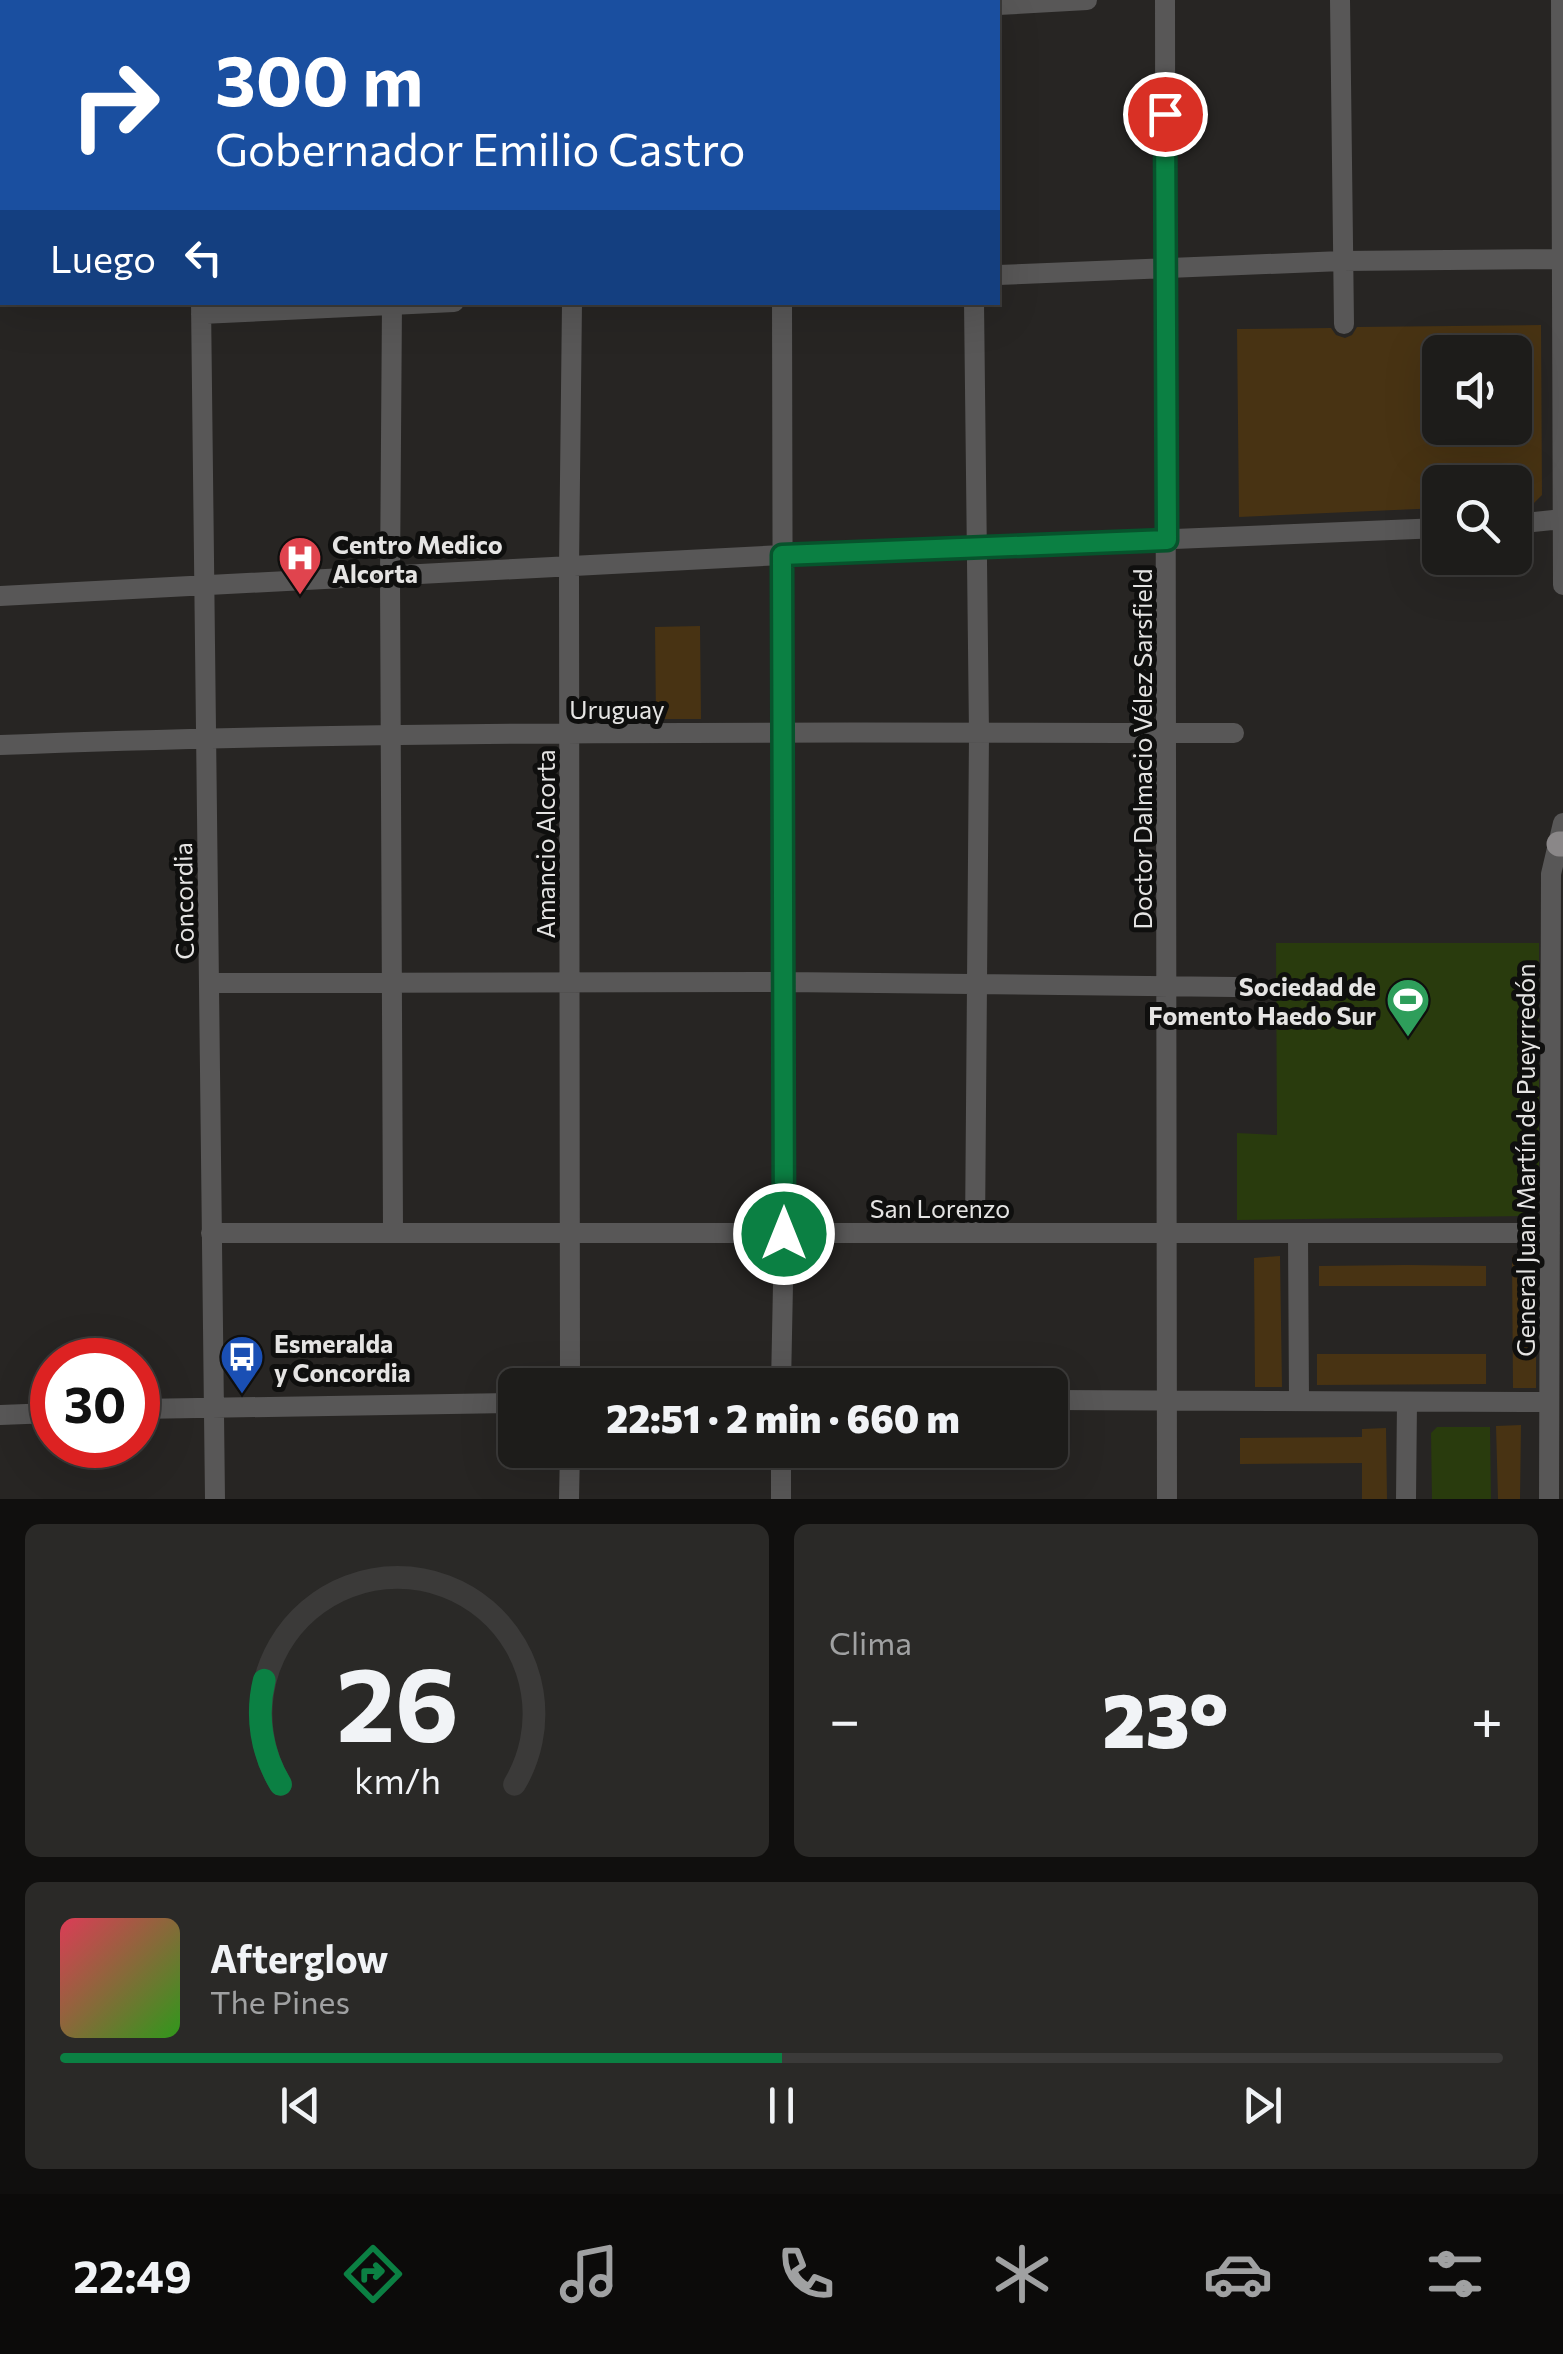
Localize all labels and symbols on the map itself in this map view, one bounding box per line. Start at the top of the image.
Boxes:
pin [1123,72,1208,157]
place label: Centro Medico Alcorta [332,529,503,588]
hospital icon: Centro Medico Alcorta [277,535,323,596]
street label: Doctor Dalmacio Vélez Sarsfield [1127,569,1157,929]
street label: Uruguay [569,694,665,724]
street label: Amancio Alcorta [530,749,560,939]
street label: Concordia [167,842,199,960]
street label: General Juan Martín de Pueyrredón [1510,963,1540,1357]
place label: Sociedad de Fomento Haedo Sur [1148,971,1376,1030]
sports icon: Sociedad de Fomento Haedo Sur [1385,977,1431,1038]
position arrow [732,1182,836,1286]
street label: San Lorenzo [870,1193,1010,1223]
place label: Esmeralda y Concordia [274,1328,411,1387]
bus stop icon: Esmeralda y Concordia [219,1334,265,1395]
speed limit sign: 30 [30,1338,160,1468]

